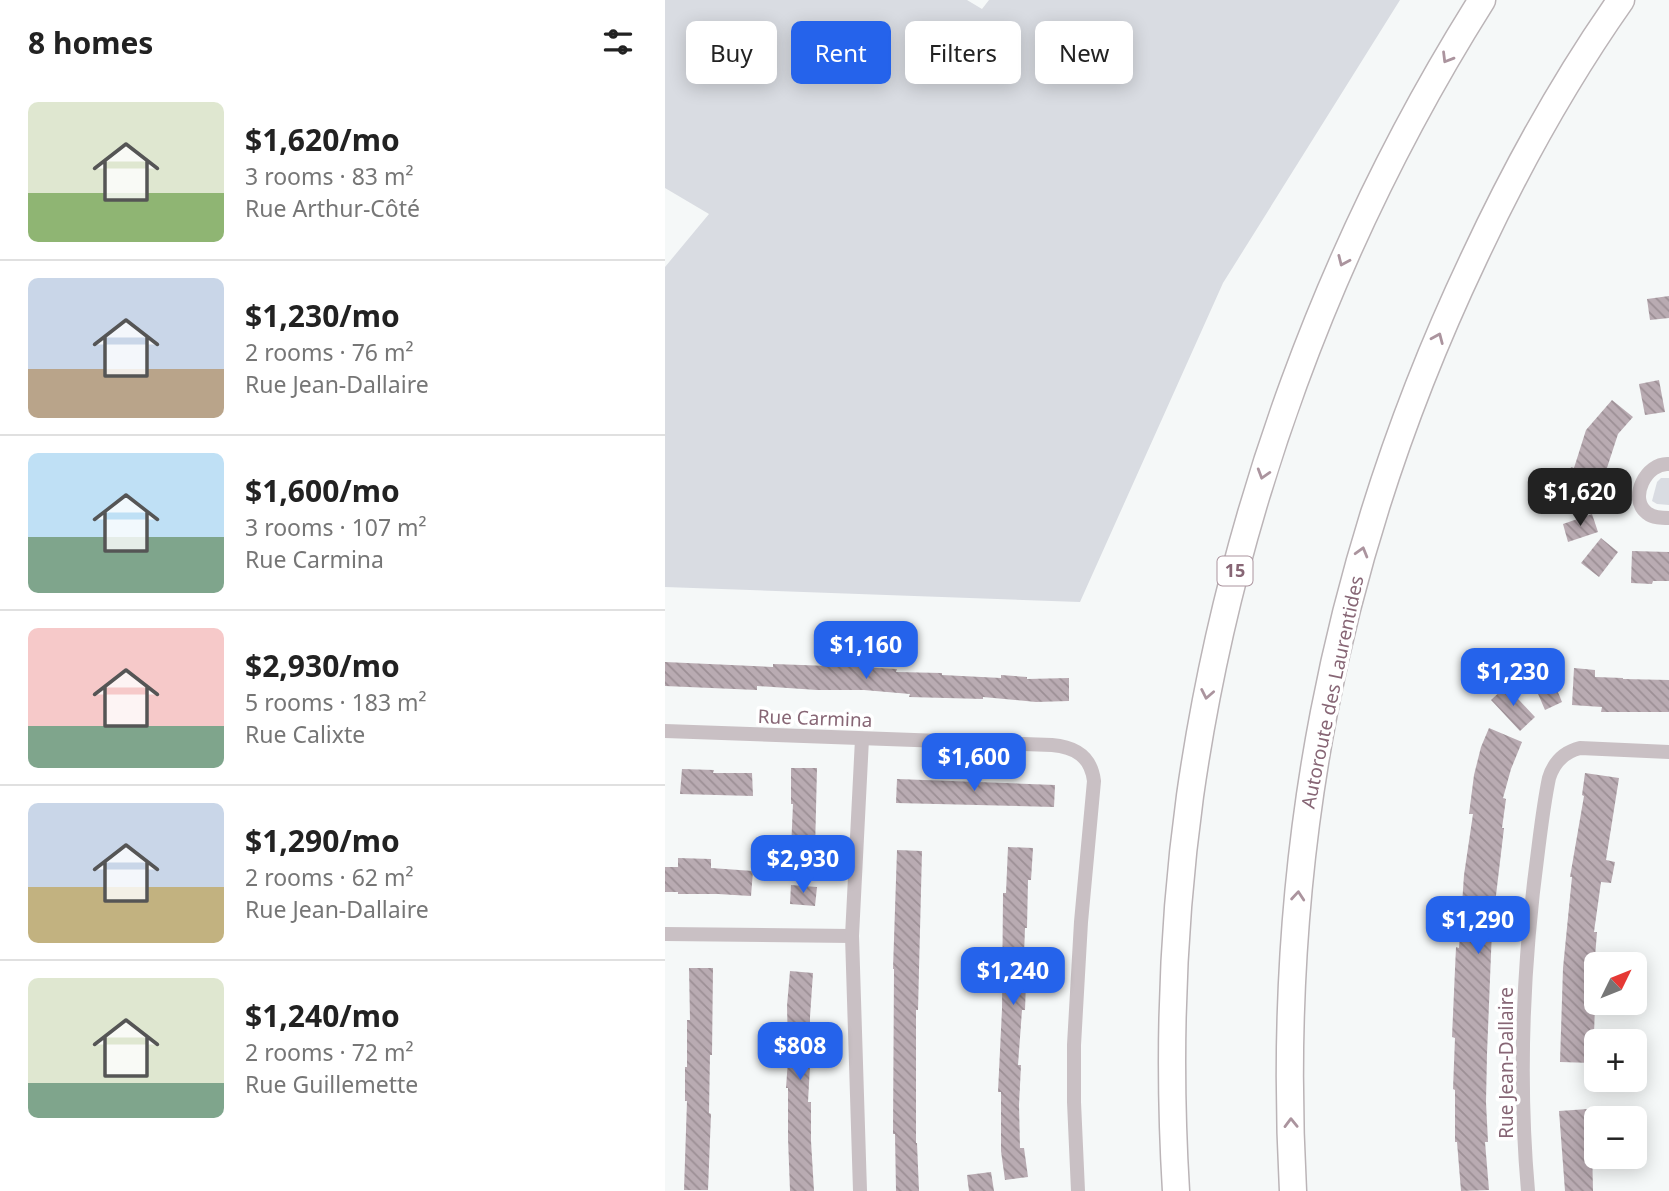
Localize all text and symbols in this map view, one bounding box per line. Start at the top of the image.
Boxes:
chip: Buy [686,21,777,84]
chip: Rent [791,21,891,84]
chip: Filters [905,21,1021,84]
chip: New [1035,21,1133,84]
text: 8 homes [28,22,153,63]
icon: filters [599,23,637,61]
one-way arrow [1442,51,1455,64]
text: $1,620/mo [245,119,400,160]
icon: home [84,130,168,214]
text: 3 rooms · 83 m² [245,160,414,192]
text: Rue Arthur-Côté [245,192,420,224]
one-way arrow [1337,254,1351,266]
text: $1,230/mo [245,295,400,336]
icon: home [84,306,168,390]
one-way arrow [1430,332,1444,345]
text: 2 rooms · 76 m² [245,336,414,368]
text: Rue Jean-Dallaire [245,368,429,400]
one-way arrow [1257,467,1272,479]
pin: $1,620 [1523,468,1637,528]
text: $1,600/mo [245,470,400,511]
text: $1,620 [1544,475,1616,507]
icon: home [84,481,168,565]
text: 3 rooms · 107 m² [245,511,427,543]
text: Rue Carmina [245,543,384,575]
one-way arrow [1354,546,1368,558]
road number: 15 [1217,556,1253,586]
street label: Autoroute des Laurentides [1295,573,1369,811]
pin: $1,160 [809,622,923,681]
text: $1,160 [830,628,902,660]
text: $2,930/mo [245,645,400,686]
pin: $1,230 [1456,648,1570,708]
text: $1,230 [1477,655,1549,687]
icon: home [84,656,168,740]
text: 5 rooms · 183 m² [245,686,427,718]
one-way arrow [1200,688,1215,700]
street label: Rue Carmina [757,703,873,733]
text: Rue Calixte [245,718,365,750]
pin: $1,600 [917,734,1031,793]
text: $1,600 [938,740,1010,772]
text: $1,290/mo [245,820,400,861]
icon: home [84,831,168,915]
pin: $2,930 [746,836,860,895]
text: $2,930 [767,842,839,874]
text: 2 rooms · 62 m² [245,861,414,893]
one-way arrow [1290,890,1305,901]
text: Rue Jean-Dallaire [245,893,429,925]
pin: $1,290 [1421,897,1535,956]
text: $1,290 [1442,903,1514,935]
pin: $1,240 [956,948,1070,1007]
north arrow [1584,952,1647,1015]
map controls [1584,952,1647,1169]
text: $1,240 [977,954,1049,986]
street label: Rue Jean-Dallaire [1493,987,1519,1139]
text: $1,240/mo [245,995,400,1036]
icon: home [84,1006,168,1090]
pin: $808 [759,1023,841,1082]
text: $808 [774,1029,826,1061]
button: + [1584,1029,1647,1092]
text: 2 rooms · 72 m² [245,1036,414,1068]
text: Rue Guillemette [245,1068,418,1100]
button: − [1584,1106,1647,1169]
one-way arrow [1283,1117,1299,1128]

